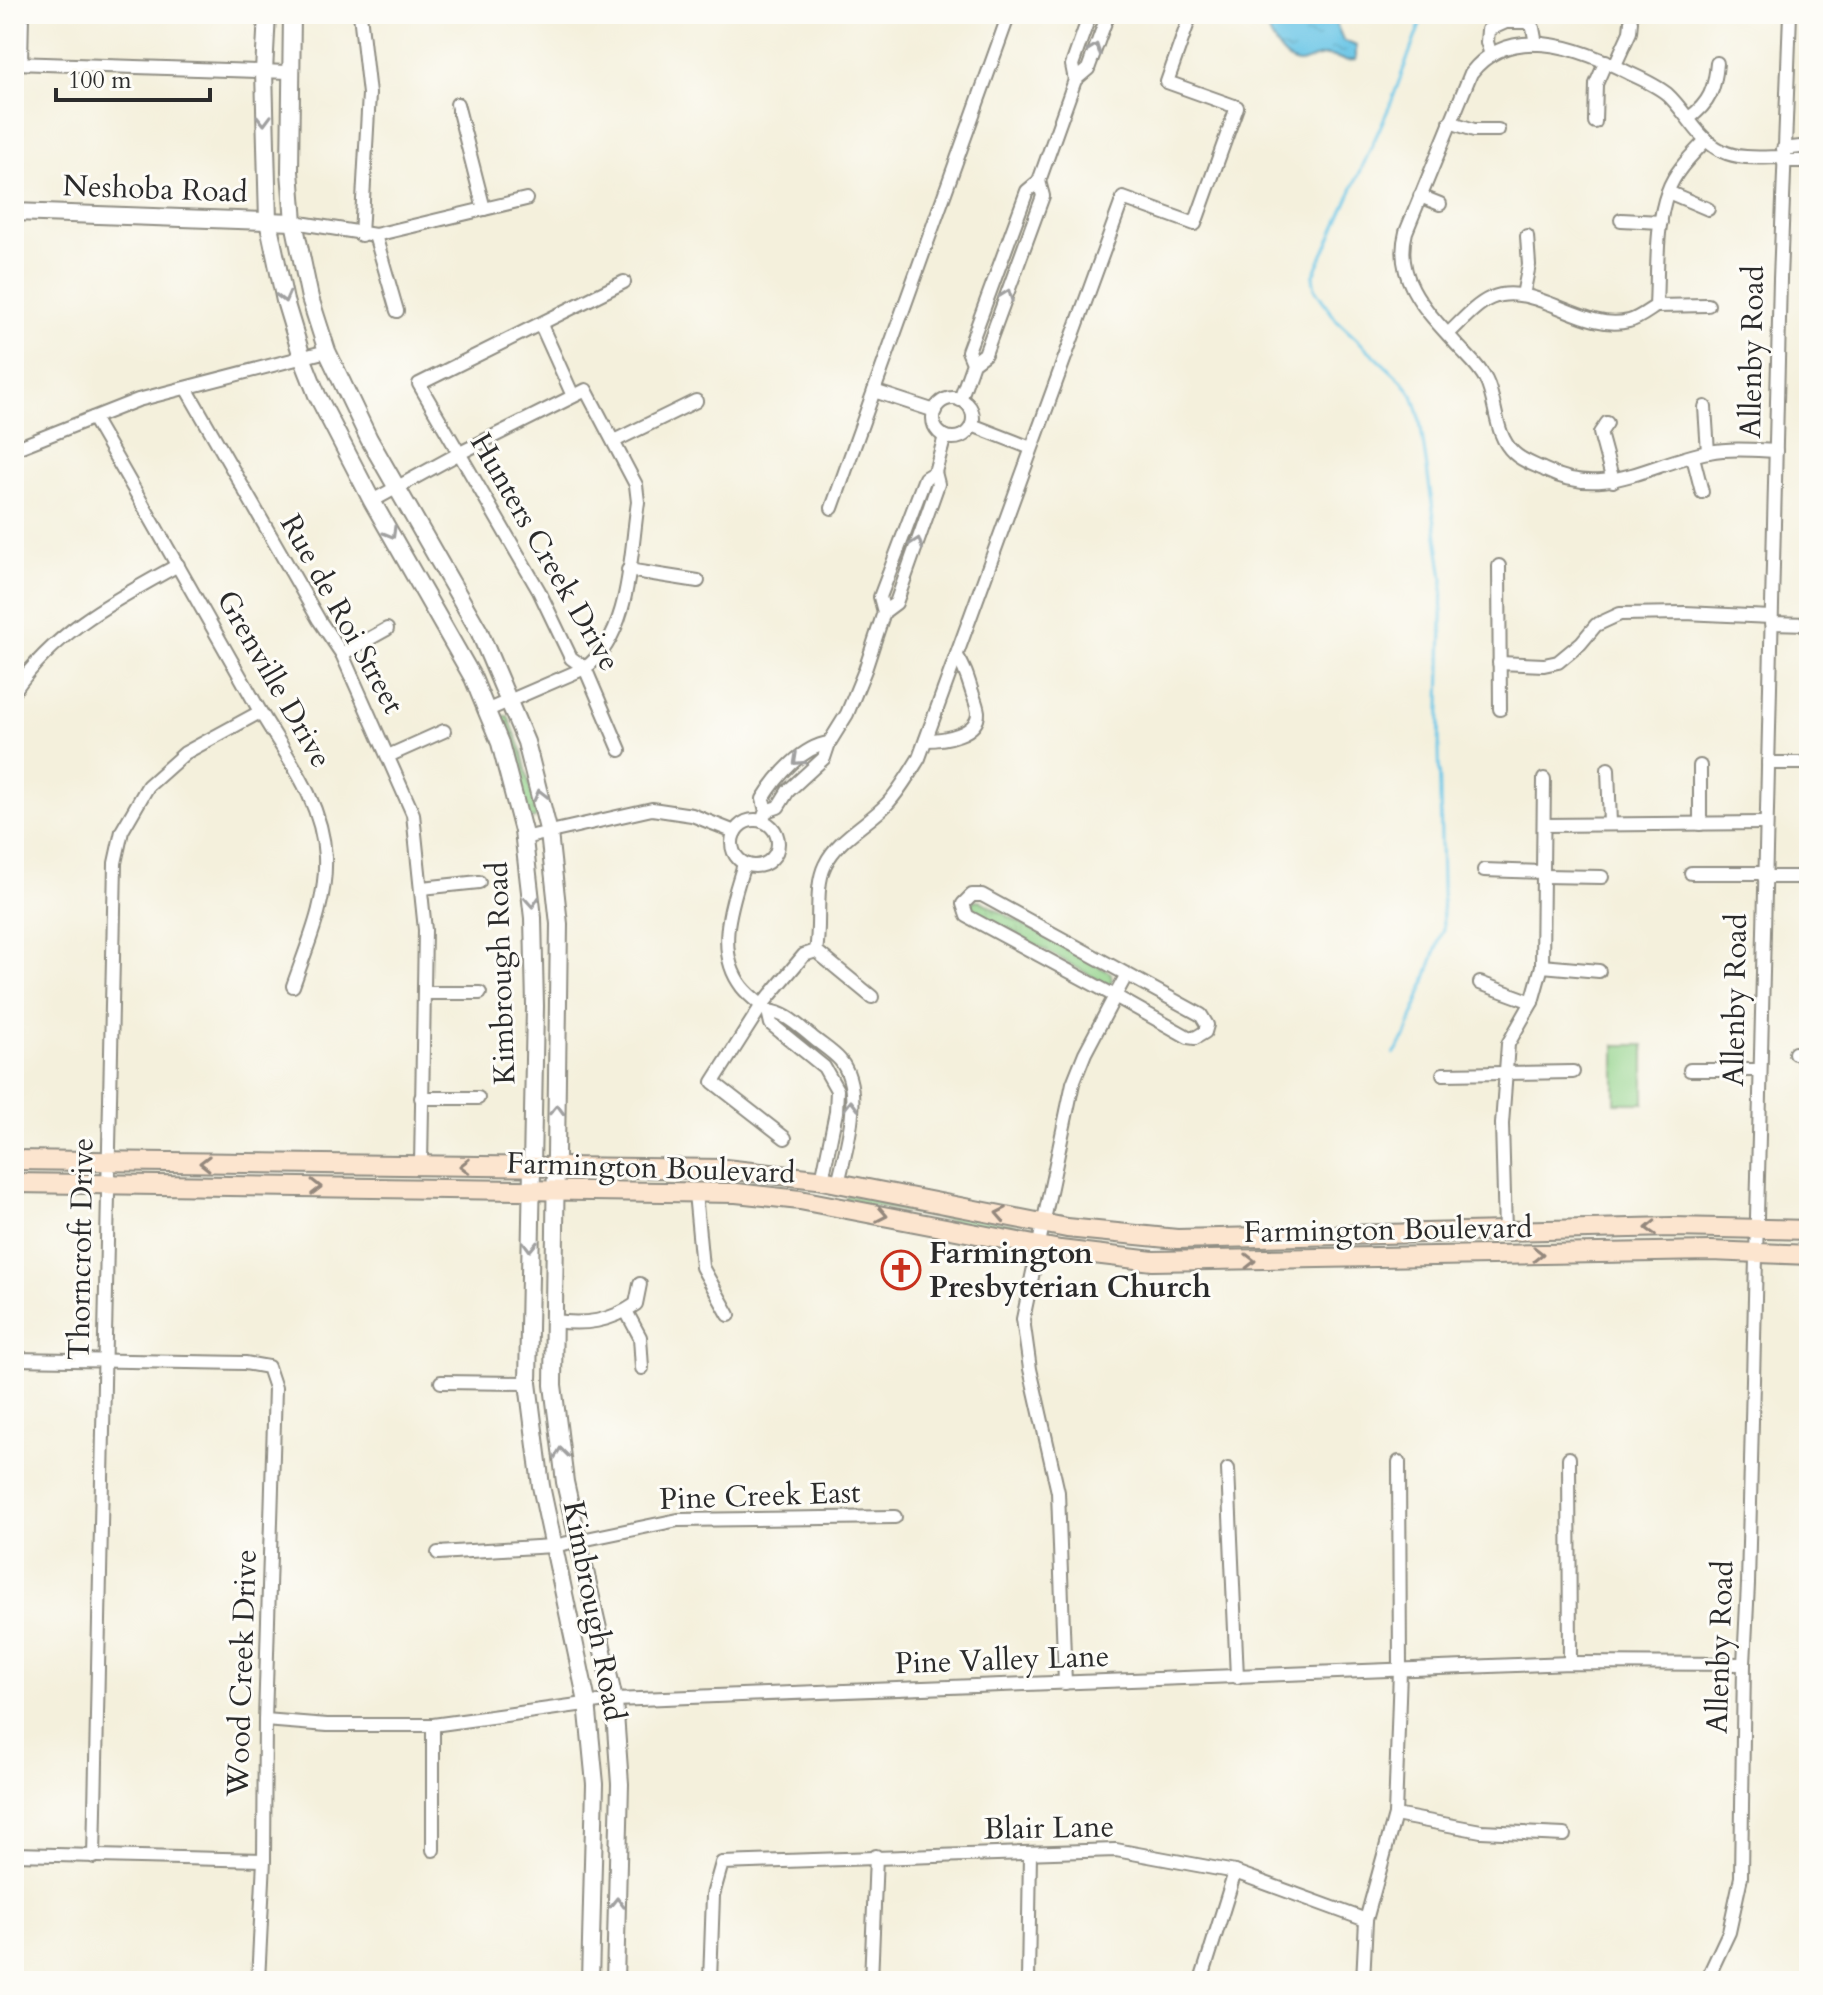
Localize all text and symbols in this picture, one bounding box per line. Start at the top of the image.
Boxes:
one-way arrow [1085,43,1102,57]
scale bar [56,52,210,102]
text: 100 m [68,64,132,97]
one-way arrow [256,114,273,127]
street label: Neshoba Road [62,165,248,213]
street label: Allenby Road [1730,265,1774,439]
one-way arrow [997,289,1013,303]
one-way arrow [275,290,292,304]
street label: Hunters Creek Drive [460,425,630,679]
street label: Rue de Roi Street [270,507,414,722]
one-way arrow [381,524,397,539]
one-way arrow [907,537,923,551]
street label: Grenville Drive [207,583,341,775]
one-way arrow [793,751,807,766]
one-way arrow [533,789,550,803]
street label: Kimbrough Road [477,861,525,1085]
one-way arrow [523,896,540,909]
street label: Allenby Road [1713,913,1757,1087]
one-way arrow [842,1099,860,1112]
one-way arrow [549,1103,566,1116]
street label: Thorncroft Drive [59,1137,103,1361]
street label: Farmington Boulevard [506,1142,796,1194]
one-way arrow [198,1154,211,1171]
one-way arrow [458,1157,471,1175]
one-way arrow [310,1179,323,1196]
one-way arrow [875,1206,888,1223]
one-way arrow [994,1207,1008,1224]
street label: Farmington Boulevard [1243,1207,1533,1253]
one-way arrow [1644,1219,1657,1236]
place label: Farmington Presbyterian Church [929,1233,1211,1308]
one-way arrow [521,1240,538,1253]
one-way arrow [1532,1246,1545,1263]
church icon: Farmington Presbyterian Church [880,1249,922,1291]
one-way arrow [1244,1252,1257,1269]
one-way arrow [553,1446,570,1459]
street label: Pine Creek East [659,1472,862,1520]
street label: Kimbrough Road [553,1498,635,1724]
street label: Wood Creek Drive [217,1549,267,1798]
street label: Allenby Road [1696,1560,1744,1734]
street label: Pine Valley Lane [894,1636,1110,1684]
street label: Blair Lane [984,1806,1114,1850]
one-way arrow [608,1896,626,1909]

